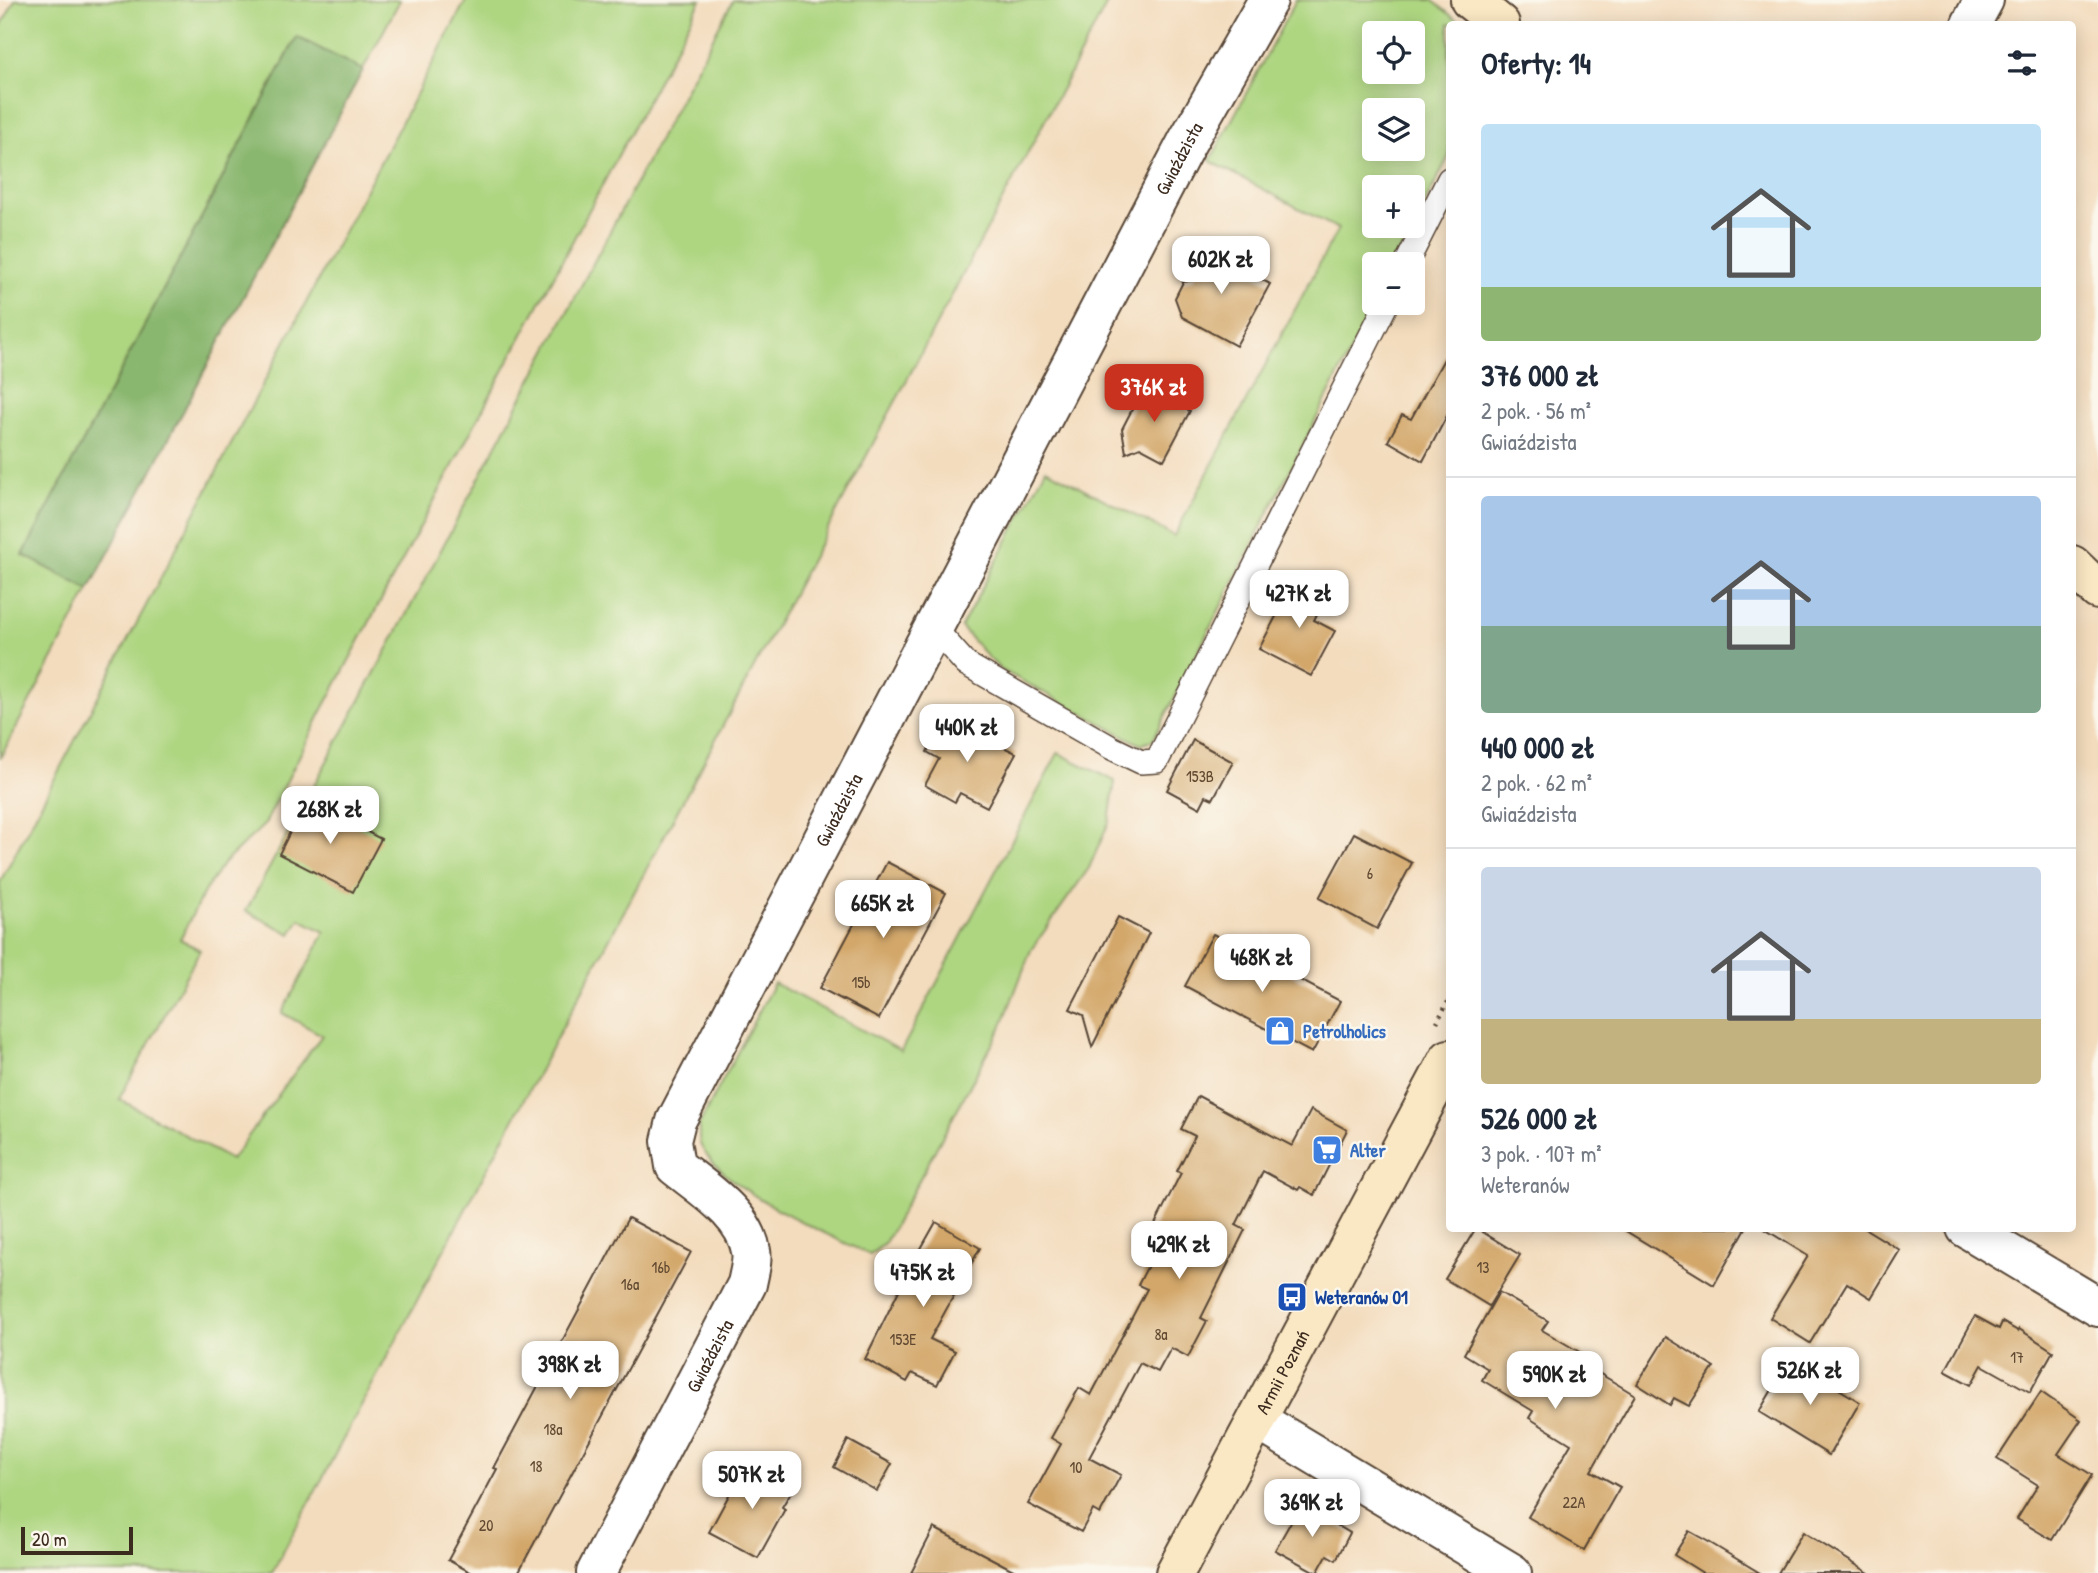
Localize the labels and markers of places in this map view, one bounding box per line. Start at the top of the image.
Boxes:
pin: 602K zł [1156,236,1286,296]
pin: 376K zł [1089,364,1219,424]
pin: 427K zł [1234,570,1364,630]
pin: 440K zł [902,704,1032,764]
pin: 268K zł [265,786,395,846]
pin: 665K zł [818,880,948,940]
pin: 468K zł [1197,934,1327,994]
shop icon: Petrolholics [1263,1014,1297,1048]
place label: Petrolholics [1303,1018,1387,1044]
supermarket icon: Alter [1310,1133,1344,1167]
place label: Alter [1350,1137,1386,1163]
pin: 429K zł [1114,1222,1244,1281]
pin: 475K zł [858,1250,988,1309]
bus stop icon: Weteranów 01 [1275,1280,1309,1314]
place label: Weteranów 01 [1315,1284,1408,1310]
pin: 398K zł [505,1342,635,1401]
pin: 526K zł [1745,1348,1875,1407]
pin: 590K zł [1490,1352,1620,1411]
pin: 507K zł [687,1452,817,1511]
pin: 369K zł [1247,1480,1377,1539]

